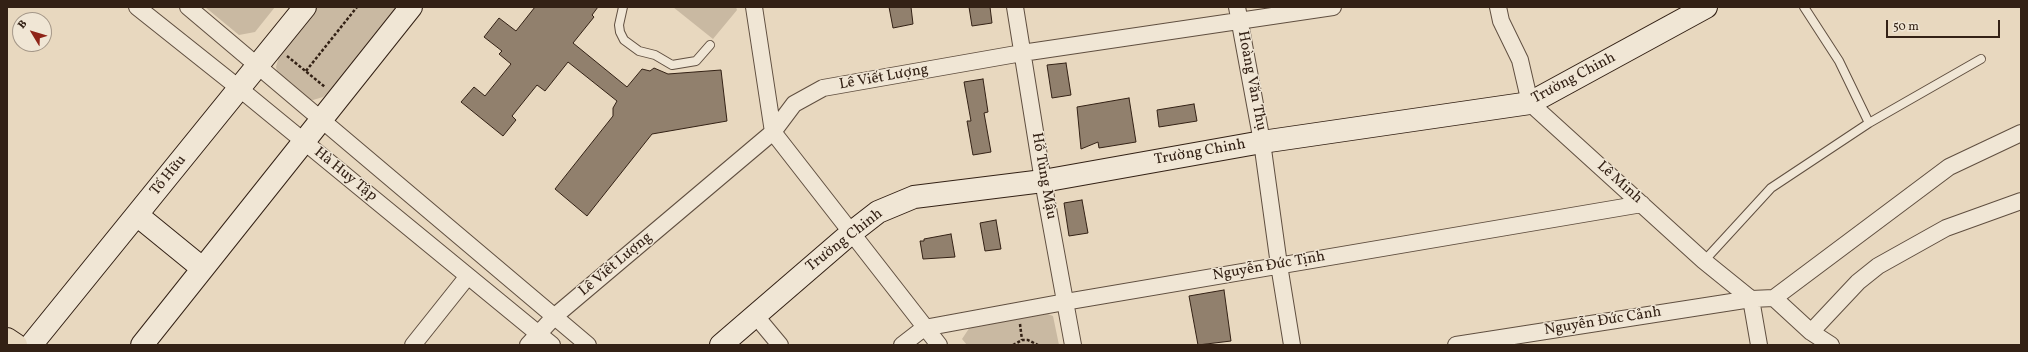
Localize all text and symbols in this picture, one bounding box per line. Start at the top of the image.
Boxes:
north arrow [12,12,52,52]
scale bar [1888,12,2002,38]
text: B [15,17,31,32]
text: 50 m [1893,19,1919,35]
street label: Hoàng Văn Thụ [1233,30,1269,132]
street label: Trường Chinh [1529,49,1619,109]
street label: Lê Viết Lượng [838,61,930,95]
street label: Hồ Tùng Mậu [1026,131,1060,221]
street label: Trường Chinh [1153,136,1247,170]
street label: Hà Huy Tập [310,144,380,206]
street label: Tố Hữu [147,152,191,200]
street label: Lê Minh [1593,158,1645,208]
street label: Trường Chinh [803,205,887,277]
street label: Lê Viết Lượng [576,229,656,301]
street label: Nguyễn Đức Tịnh [1211,248,1327,286]
street label: Nguyễn Đức Cảnh [1543,304,1663,340]

